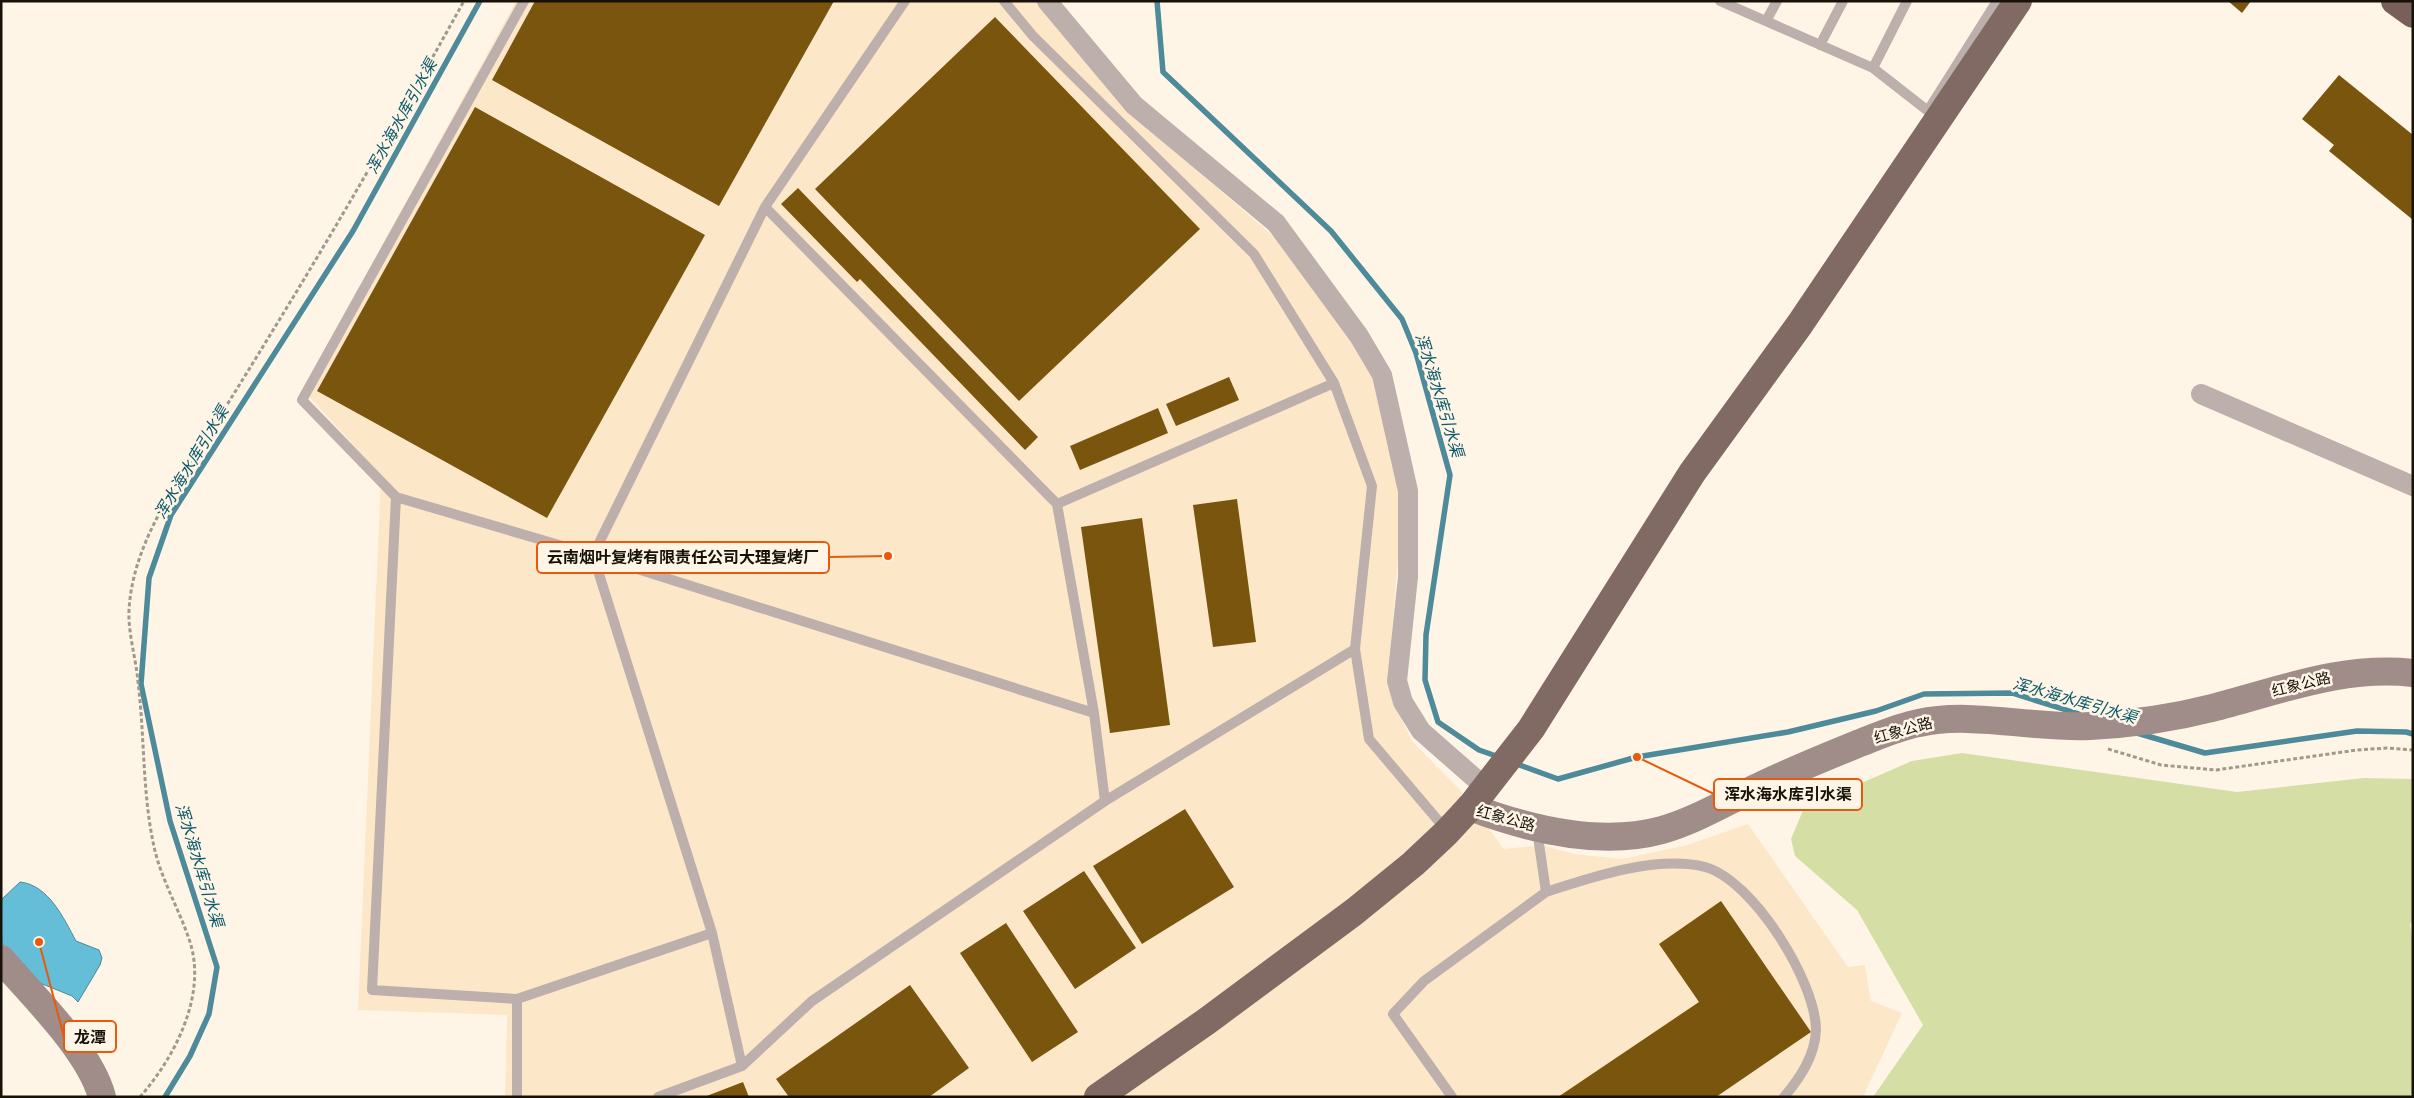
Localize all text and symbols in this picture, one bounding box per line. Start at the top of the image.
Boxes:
water label: 浑水海水库引水渠 [360,53,443,177]
water label: 浑水海水库引水渠 [1411,331,1470,461]
water label: 浑水海水库引水渠 [149,400,234,523]
callout: 云南烟叶复烤有限责任公司大理复烤厂 [537,542,829,573]
text: 云南烟叶复烤有限责任公司大理复烤厂 [547,546,819,568]
street label: 红象公路 [2269,667,2333,701]
water label: 浑水海水库引水渠 [2010,672,2141,729]
street label: 红象公路 [1871,712,1935,748]
callout: 浑水海水库引水渠 [1714,779,1862,810]
text: 浑水海水库引水渠 [1724,783,1852,805]
street label: 红象公路 [1474,800,1538,836]
water label: 浑水海水库引水渠 [171,801,230,931]
callout: 龙潭 [64,1021,116,1052]
text: 龙潭 [74,1026,106,1048]

